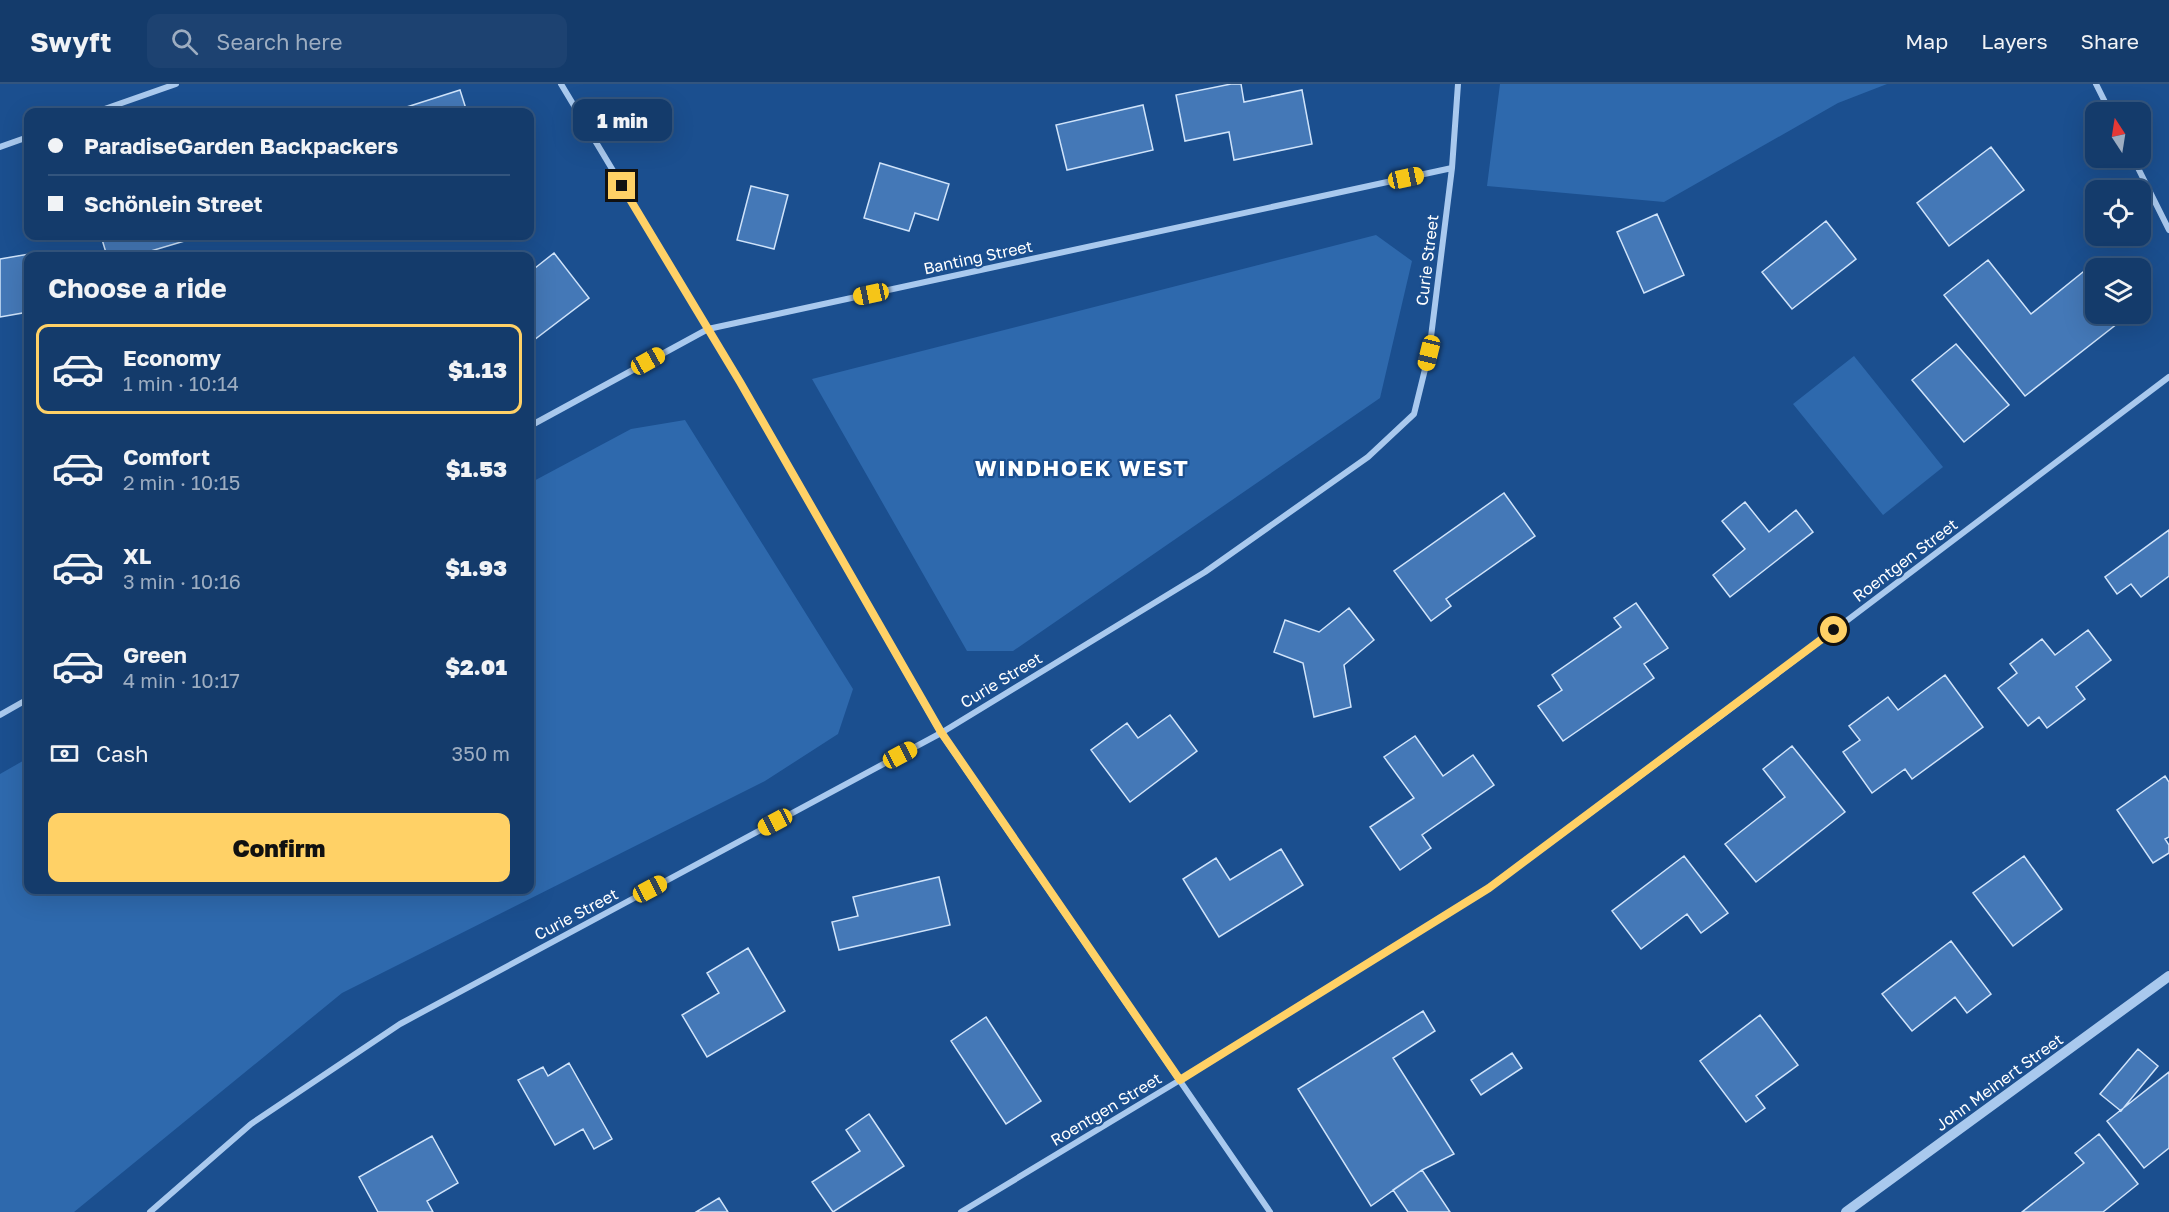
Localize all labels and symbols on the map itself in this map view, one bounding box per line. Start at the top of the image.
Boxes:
callout: 1 min [572,99,672,141]
north arrow [2085,102,2151,168]
car [1387,165,1425,191]
route end [608,172,635,199]
street label: Curie Street [1411,213,1443,307]
street label: Banting Street [922,236,1034,278]
car [852,281,890,307]
car [1416,333,1442,373]
car [628,344,668,378]
district label: WINDHOEK WEST [975,454,1189,481]
street label: Roentgen Street [1849,514,1961,606]
route start [1820,616,1847,643]
street label: Curie Street [957,648,1045,712]
car [880,739,920,771]
car [755,806,795,838]
car [630,873,670,905]
street label: Curie Street [531,884,621,944]
street label: John Meinert Street [1931,1029,2067,1135]
street label: Roentgen Street [1047,1068,1165,1150]

